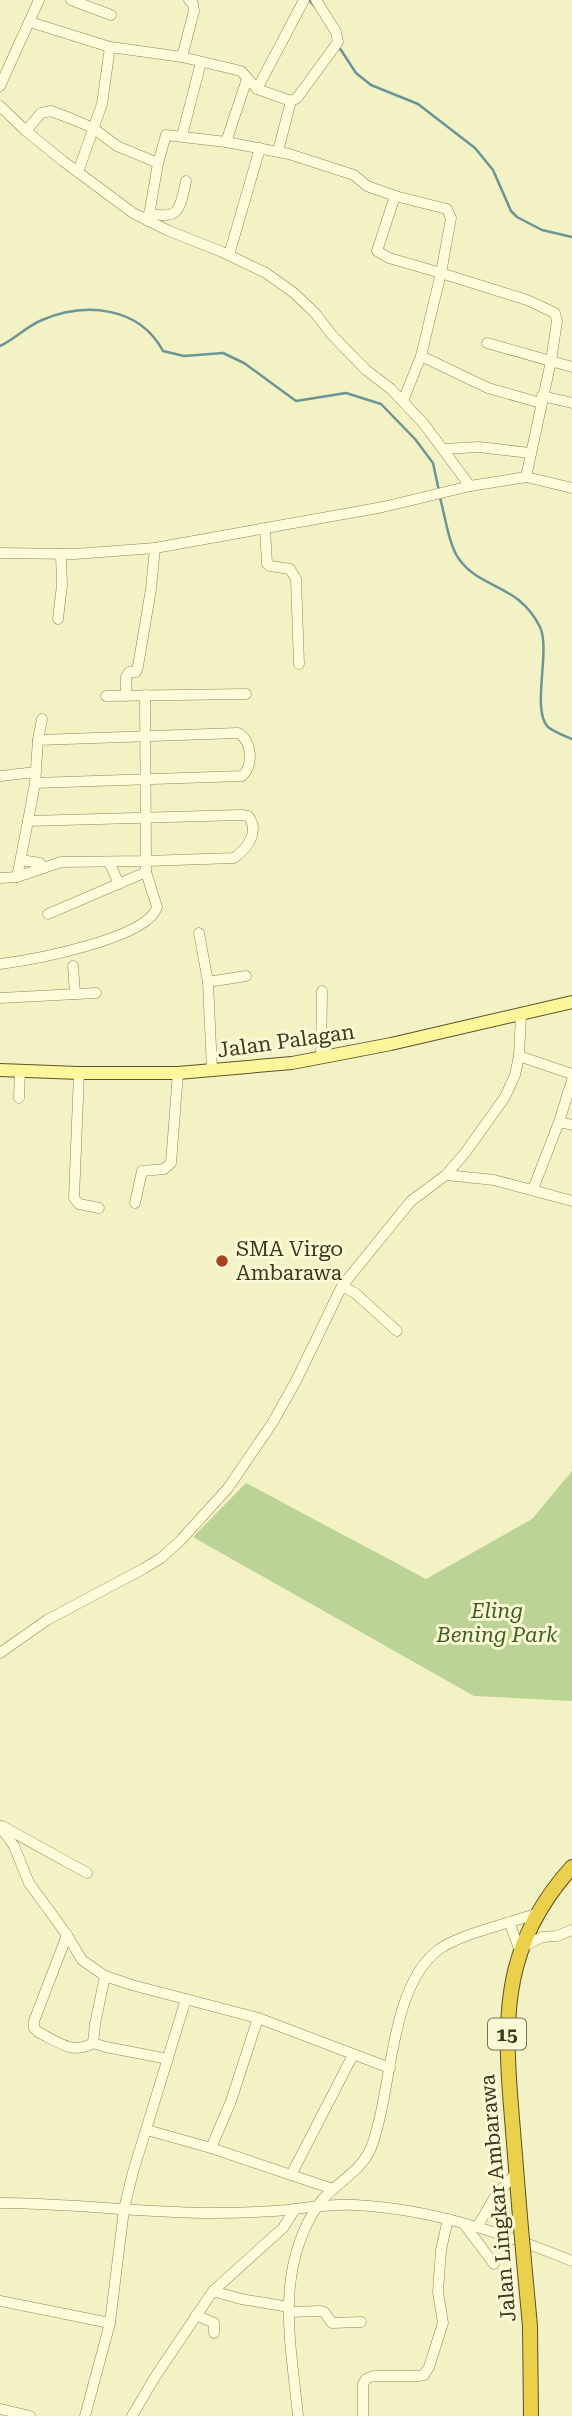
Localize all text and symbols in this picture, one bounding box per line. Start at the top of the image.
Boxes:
street label: Jalan Palagan [216,1019,357,1062]
place label: SMA Virgo Ambarawa [236,1237,343,1285]
marker: SMA Virgo Ambarawa [214,1253,230,1269]
park label: Eling Bening Park [436,1599,558,1647]
road number: 15 [488,2018,526,2050]
street label: Jalan Lingkar Ambarawa [475,2073,521,2323]

